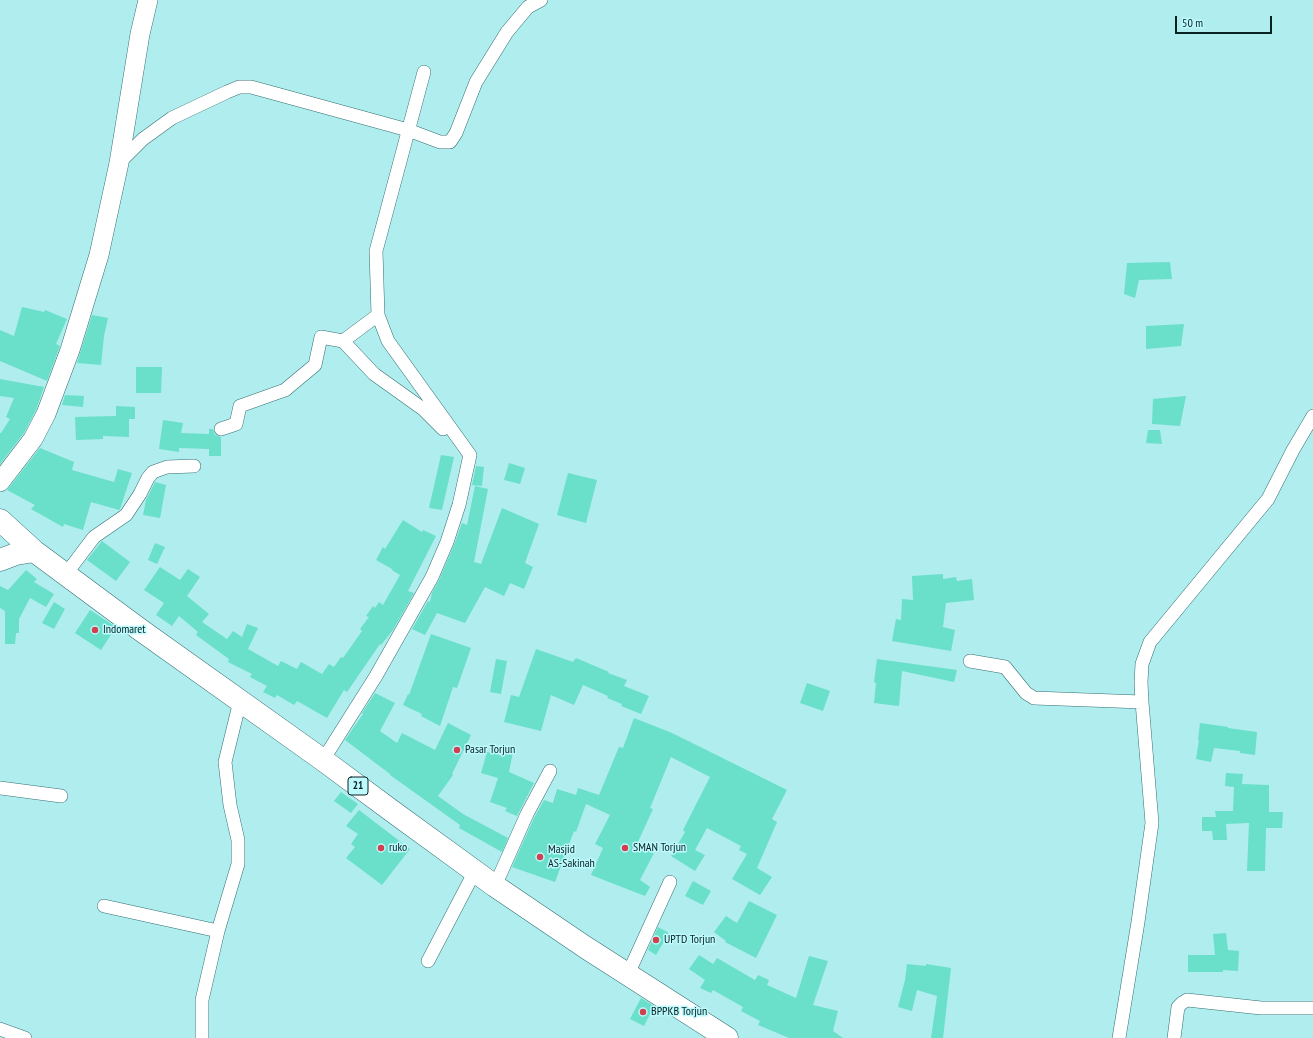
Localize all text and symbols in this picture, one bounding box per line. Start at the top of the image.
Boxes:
scale bar [1177,8,1274,34]
text: 50 m [1182,15,1203,30]
place label: Indomaret [103,623,146,637]
marker: Indomaret [90,625,100,635]
place label: Pasar Torjun [465,743,515,757]
marker: Pasar Torjun [452,745,462,755]
road number: 21 [348,777,368,795]
place label: ruko [389,841,407,855]
place label: SMAN Torjun [633,841,686,855]
marker: ruko [376,843,386,853]
place label: Masjid AS-Sakinah [548,843,595,871]
marker: SMAN Torjun [620,843,630,853]
marker: Masjid AS-Sakinah [535,852,545,862]
place label: UPTD Torjun [664,933,715,947]
marker: UPTD Torjun [651,935,661,945]
place label: BPPKB Torjun [651,1005,707,1019]
marker: BPPKB Torjun [638,1007,648,1017]

